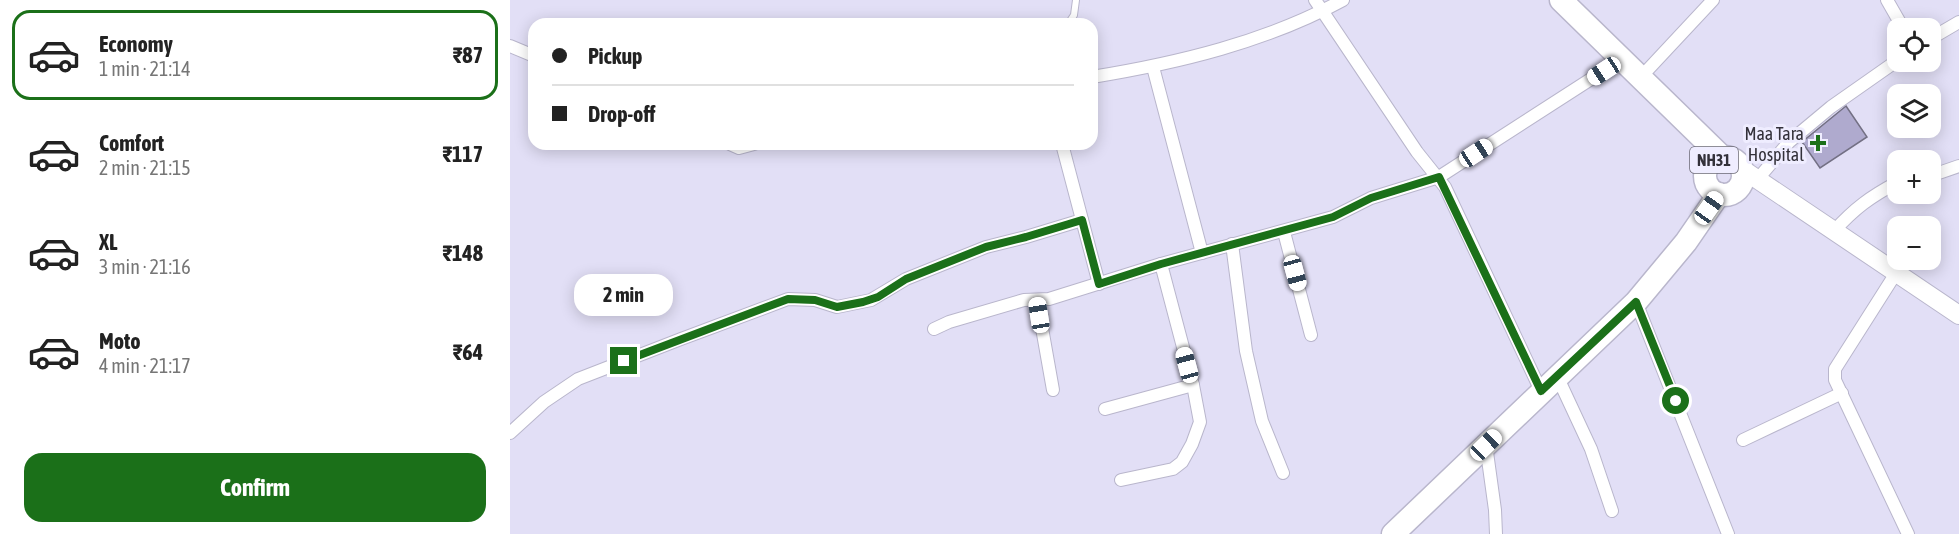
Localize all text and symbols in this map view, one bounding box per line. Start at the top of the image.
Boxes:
map controls [1887,18,1941,270]
button: locate [1887,18,1941,72]
icon: car [27,28,81,82]
text: Economy [99,31,173,57]
text: ₹87 [453,42,483,68]
text: Pickup [588,43,643,69]
car [1584,54,1624,88]
text: 1 min · 21:14 [99,57,191,80]
button: layers [1887,84,1941,138]
text: Drop-off [588,101,655,127]
place label: Maa Tara Hospital [1744,123,1804,165]
icon: car [27,127,81,181]
text: Comfort [99,130,164,156]
marker: Maa Tara Hospital [1809,134,1827,152]
car [1456,136,1496,170]
text: ₹117 [443,141,483,167]
road number: NH31 [1690,147,1738,173]
button: + [1887,150,1941,204]
text: 2 min · 21:15 [99,156,191,179]
car [1691,188,1727,228]
button: − [1887,216,1941,270]
icon: car [27,226,81,280]
text: XL [99,229,117,255]
text: ₹148 [443,240,483,266]
car [1282,253,1308,293]
text: 3 min · 21:16 [99,255,191,278]
callout: 2 min [574,274,674,316]
text: 2 min [603,283,644,306]
car [1027,296,1051,334]
icon: car [27,325,81,379]
text: Moto [99,328,141,354]
text: ₹64 [453,339,483,365]
car [1174,345,1200,385]
route end [610,347,637,374]
text: 4 min · 21:17 [99,354,191,377]
route start [1662,387,1689,414]
car [1467,426,1505,464]
button: Confirm [24,453,486,522]

